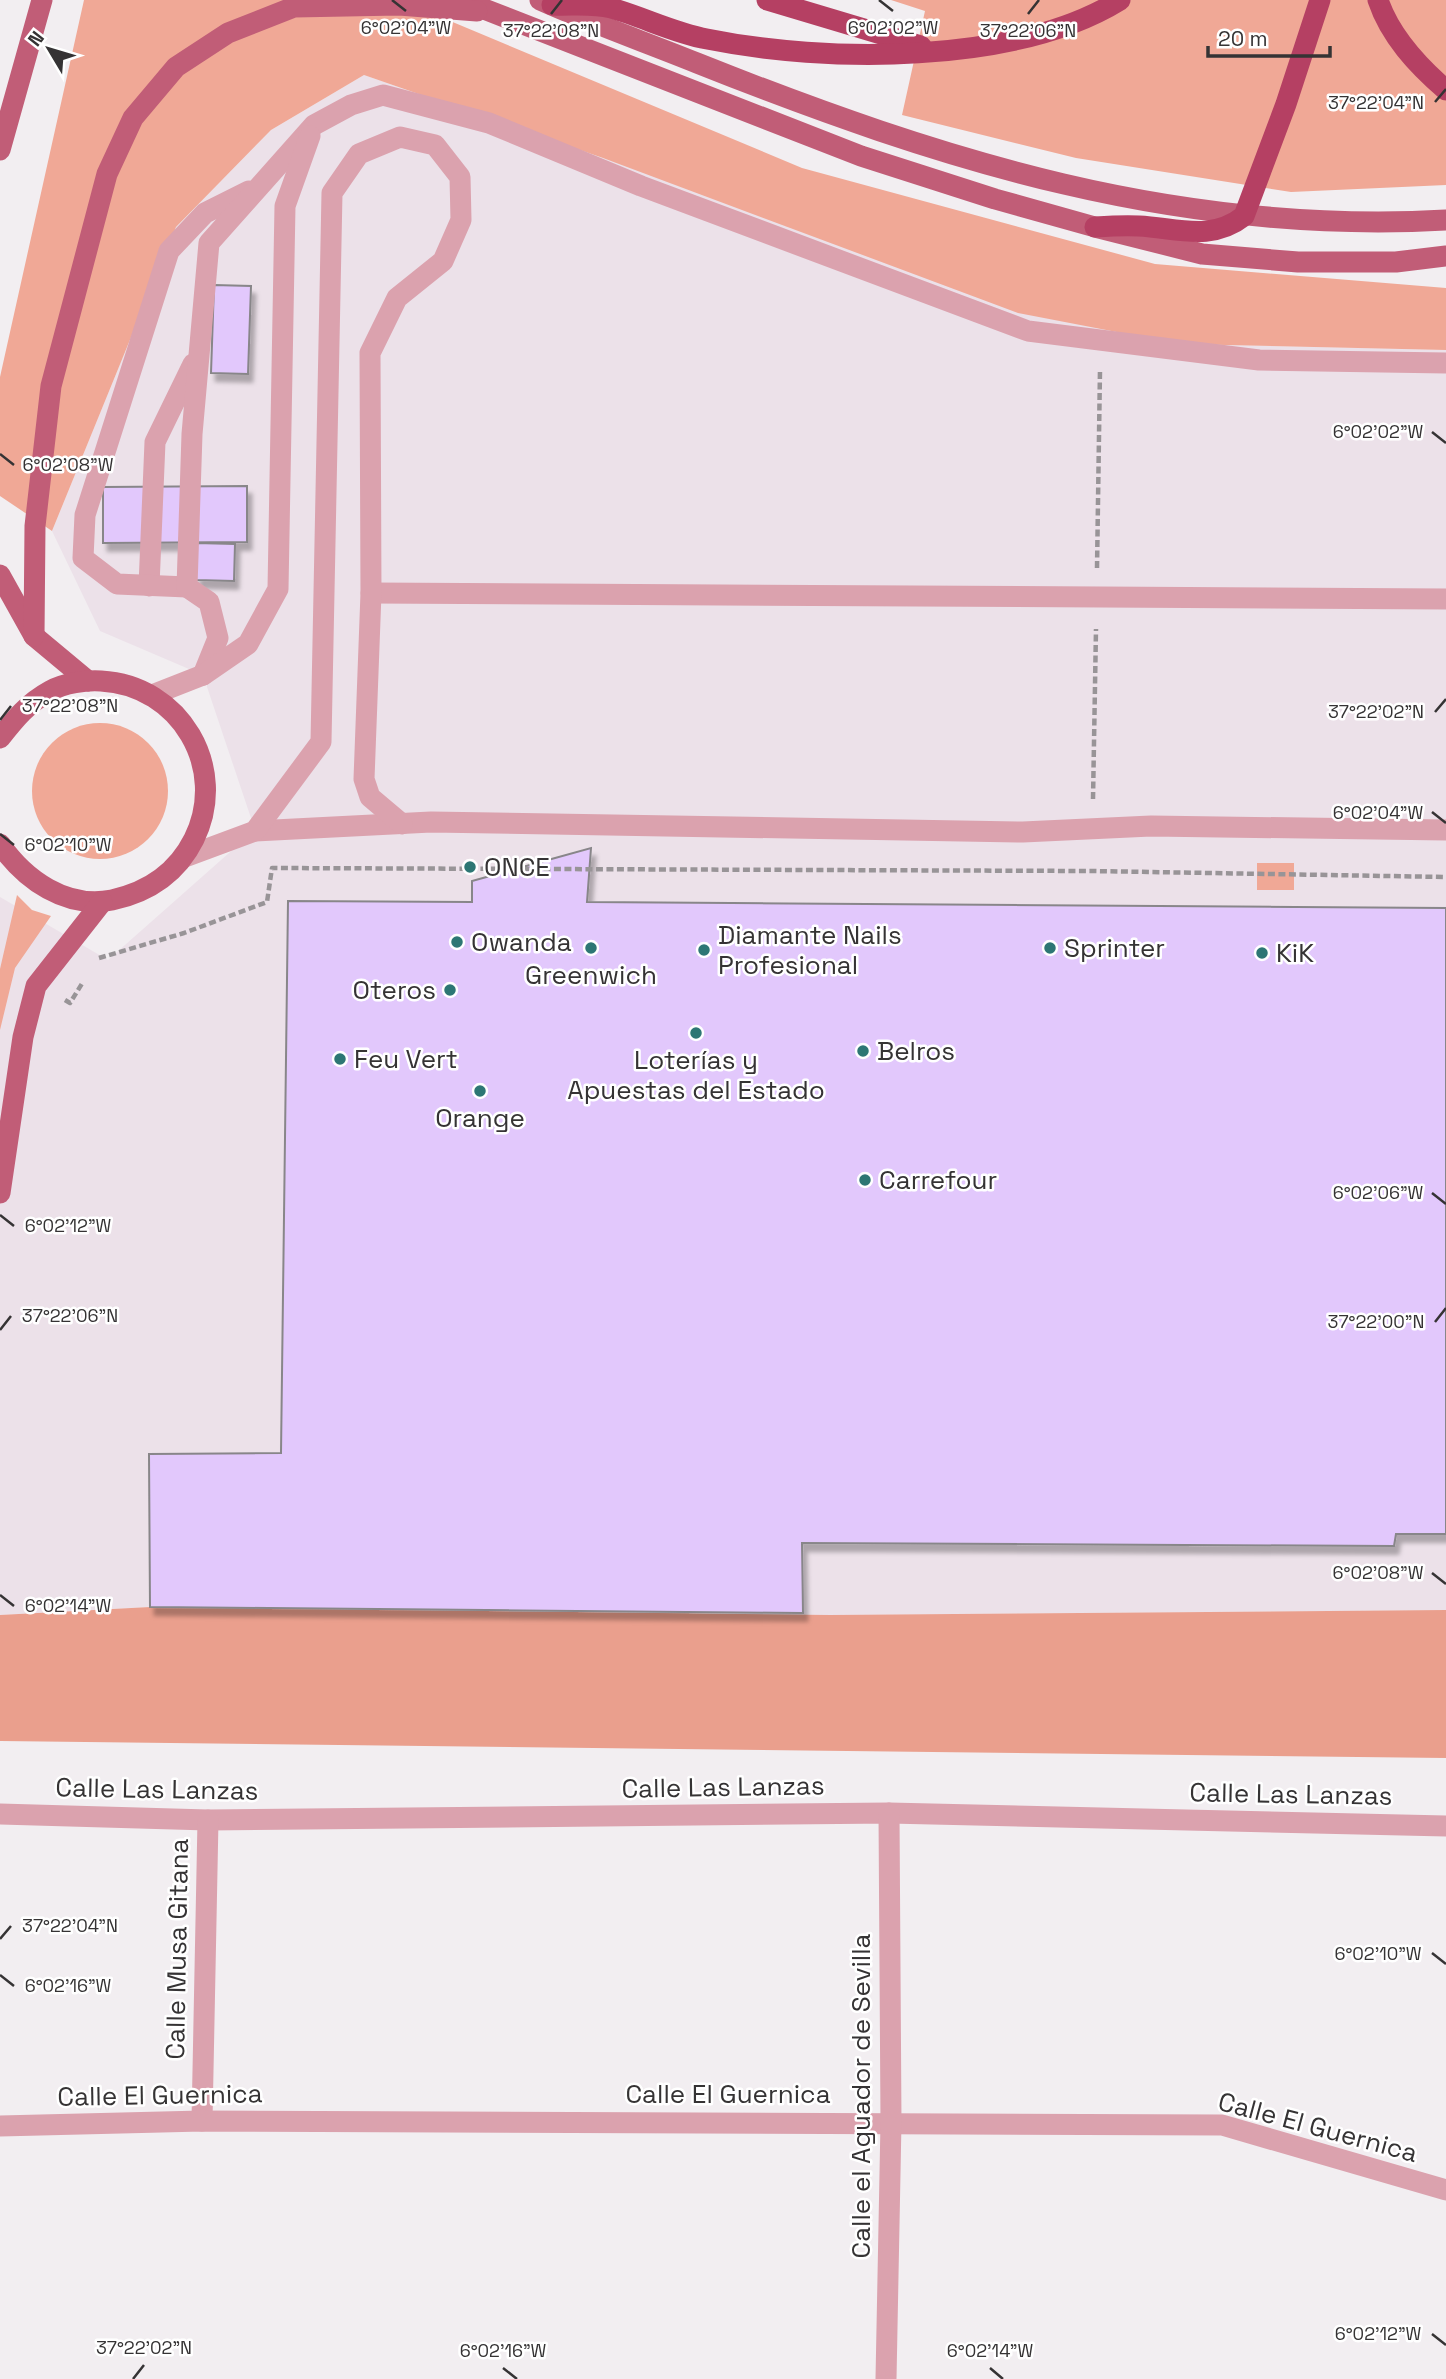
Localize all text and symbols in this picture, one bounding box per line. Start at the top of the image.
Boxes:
north arrow [14,14,84,84]
scale bar [1208,14,1330,58]
text: 6°02'04"W [361,16,451,39]
text: 6°02'02"W [848,16,939,39]
text: 37°22'08"N [503,19,599,42]
text: 37°22'06"N [980,19,1076,42]
text: 20 m [1218,25,1268,52]
text: N [22,26,50,52]
text: 37°22'04"N [1328,91,1424,114]
text: 6°02'02"W [1333,420,1424,443]
text: 6°02'08"W [23,453,114,476]
text: 37°22'08"N [22,694,118,717]
text: 37°22'02"N [1328,700,1424,723]
text: 6°02'04"W [1333,801,1423,824]
text: 6°02'10"W [24,833,112,856]
place label: ONCE [484,850,550,884]
marker: ONCE [462,859,478,875]
place label: Diamante Nails Profesional [718,918,902,982]
place label: Owanda [471,925,572,959]
place label: Sprinter [1064,931,1165,965]
marker: Owanda [449,934,465,950]
place label: KiK [1276,936,1314,970]
marker: Greenwich [583,940,599,956]
marker: Sprinter [1042,940,1058,956]
marker: Diamante Nails Profesional [696,942,712,958]
marker: KiK [1254,945,1270,961]
place label: Greenwich [525,958,657,992]
place label: Oteros [353,973,436,1007]
marker: Oteros [442,982,458,998]
marker: Loterías y Apuestas del Estado [688,1025,704,1041]
place label: Belros [877,1034,955,1068]
place label: Feu Vert [354,1042,458,1076]
place label: Loterías y Apuestas del Estado [567,1043,825,1107]
marker: Belros [855,1043,871,1059]
marker: Feu Vert [332,1051,348,1067]
marker: Orange [472,1083,488,1099]
place label: Orange [435,1101,525,1135]
place label: Carrefour [879,1163,997,1197]
marker: Carrefour [857,1172,873,1188]
text: 6°02'06"W [1333,1181,1424,1204]
text: 6°02'12"W [25,1214,112,1237]
text: 37°22'06"N [22,1304,118,1327]
text: 37°22'00"N [1328,1310,1424,1333]
text: 6°02'08"W [1333,1561,1424,1584]
text: 6°02'14"W [25,1594,111,1617]
street label: Calle Las Lanzas [621,1768,825,1806]
street label: Calle Las Lanzas [55,1770,259,1808]
street label: Calle Las Lanzas [1189,1775,1393,1813]
street label: Calle Musa Gitana [158,1838,196,2060]
text: 37°22'04"N [22,1914,118,1937]
street label: Calle el Aguador de Sevilla [844,1933,878,2259]
text: 6°02'10"W [1334,1942,1422,1965]
text: 6°02'16"W [25,1974,112,1997]
street label: Calle El Guernica [57,2076,263,2114]
street label: Calle El Guernica [625,2077,831,2111]
street label: Calle El Guernica [1214,2084,1422,2170]
text: 6°02'12"W [1335,2322,1422,2345]
text: 37°22'02"N [96,2336,192,2359]
text: 6°02'16"W [460,2339,547,2362]
text: 6°02'14"W [947,2339,1033,2362]

